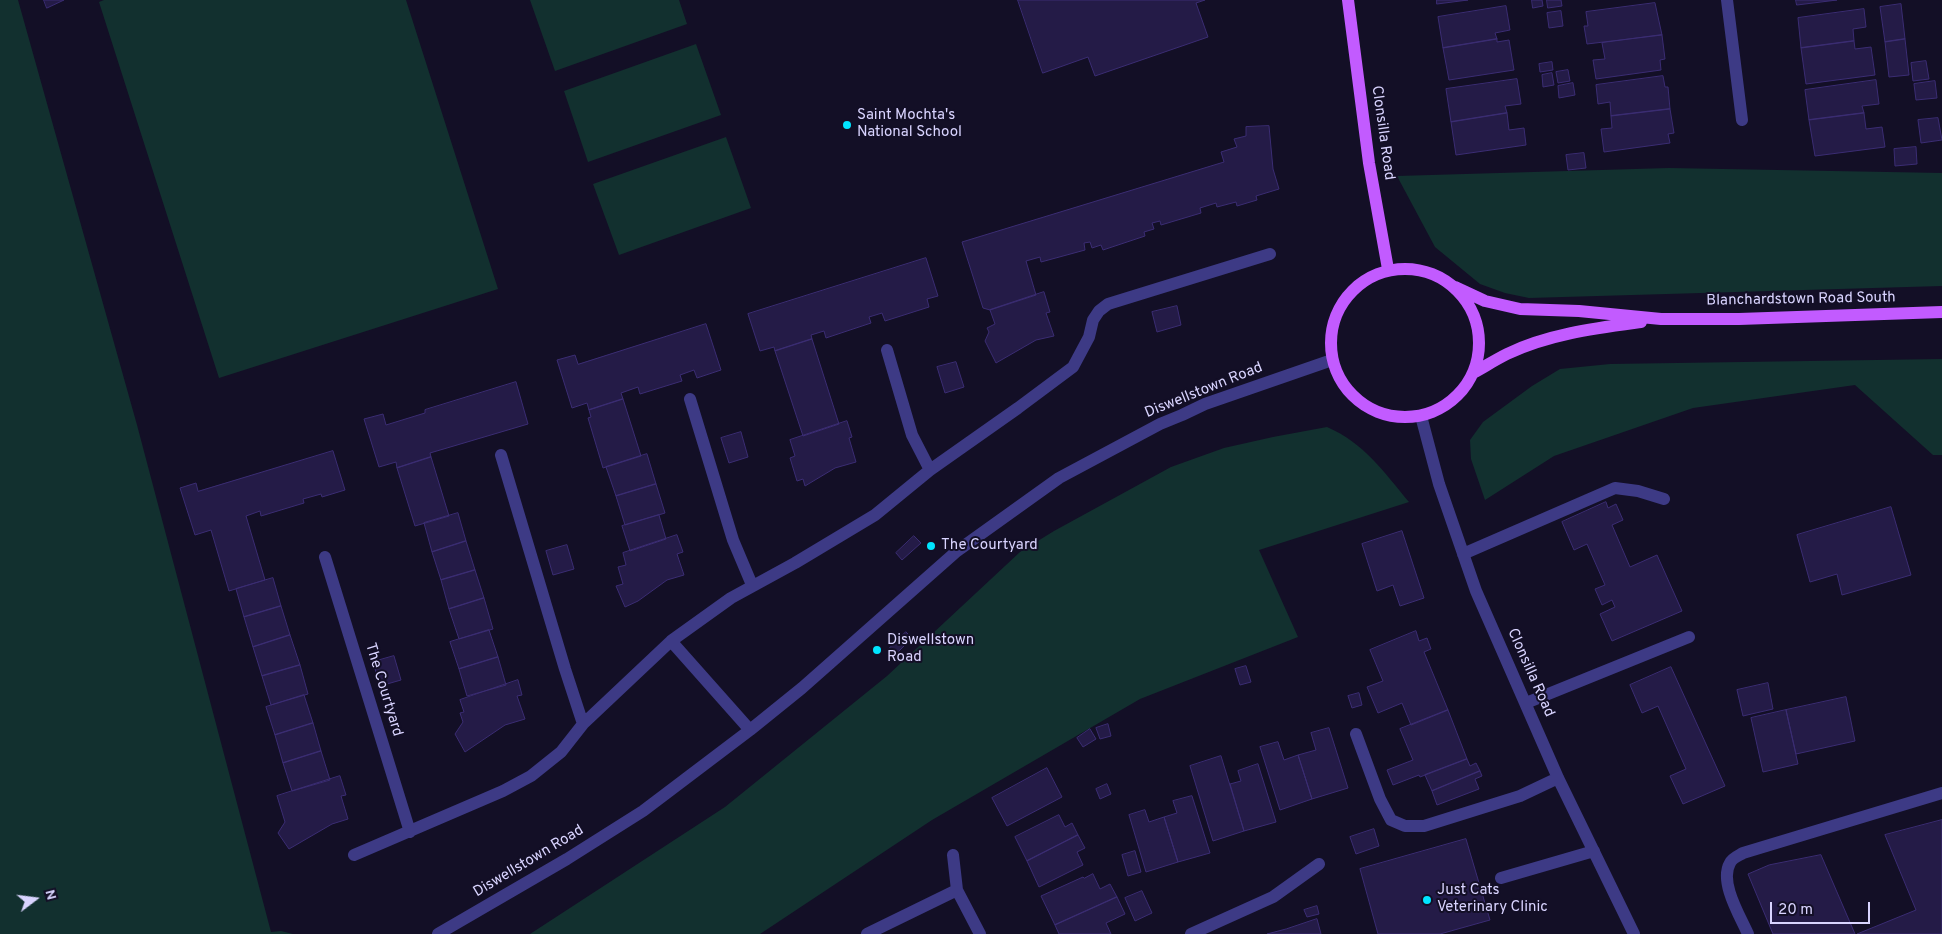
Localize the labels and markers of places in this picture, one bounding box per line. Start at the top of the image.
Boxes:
place label: Saint Mochta's National School [857,107,962,142]
marker: Saint Mochta's National School [841,119,853,131]
place label: The Courtyard [941,537,1038,555]
marker: The Courtyard [925,540,937,552]
place label: Diswellstown Road [887,632,974,667]
marker: Diswellstown Road [871,644,883,656]
place label: Just Cats Veterinary Clinic [1437,882,1548,917]
marker: Just Cats Veterinary Clinic [1421,894,1433,906]

